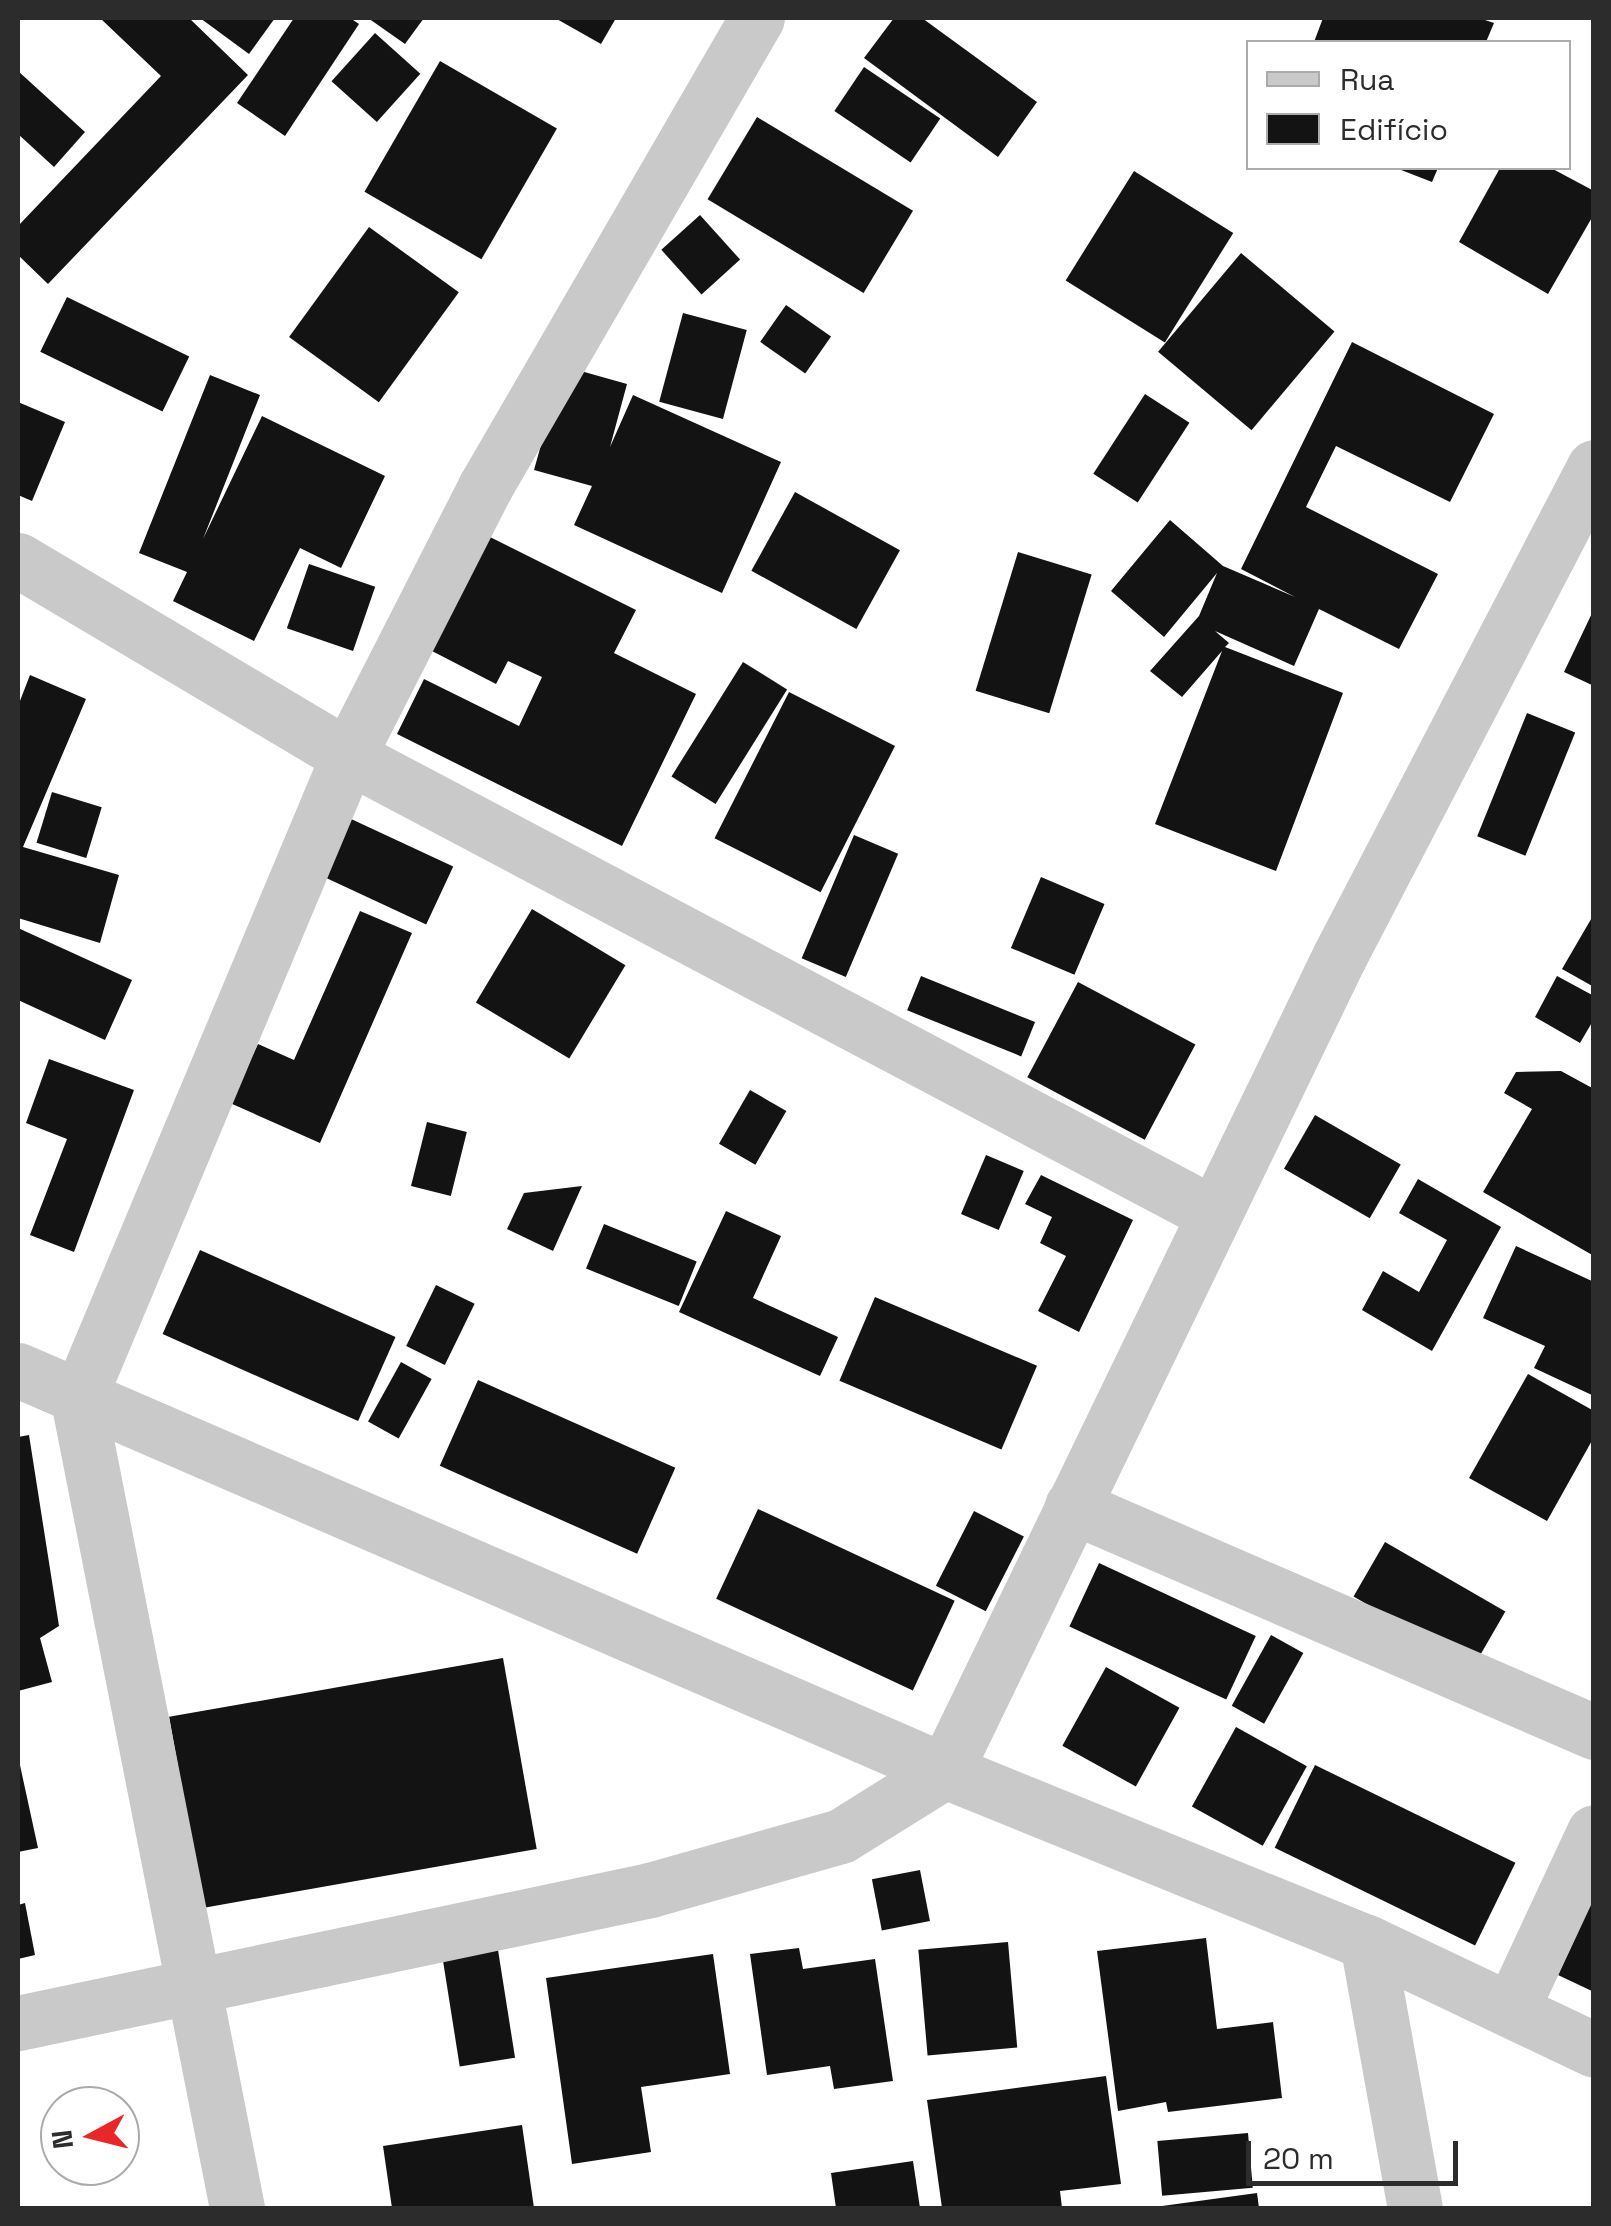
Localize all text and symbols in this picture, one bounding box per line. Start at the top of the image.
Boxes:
legend [1246,40,1571,170]
text: Rua [1340,60,1395,99]
text: Edifício [1340,110,1448,149]
north arrow [40,2086,140,2186]
scale bar [1251,2121,1464,2183]
text: N [43,2128,81,2151]
text: 20 m [1263,2139,1334,2178]

